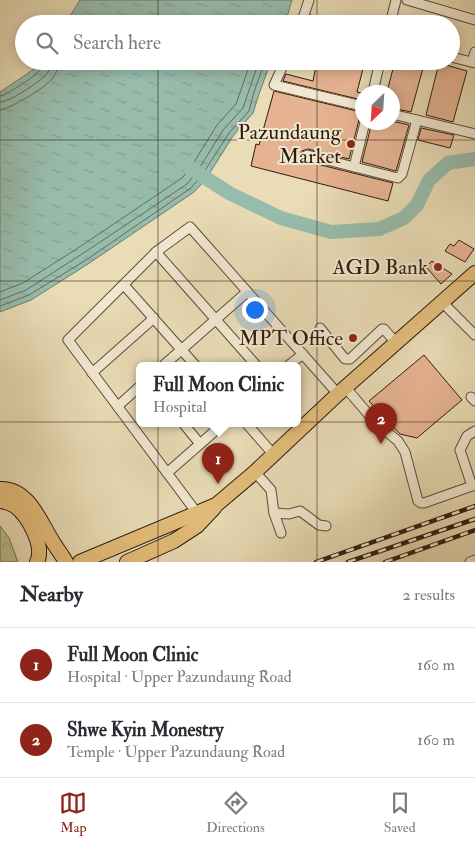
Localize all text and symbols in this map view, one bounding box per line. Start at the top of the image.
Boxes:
search box [15,15,460,70]
icon: search [33,29,61,57]
text: Search here [73,31,161,55]
north arrow [355,85,400,130]
place label: Pazundaung Market [238,119,342,170]
marker: Pazundaung Market [345,138,357,150]
place label: AGD Bank [332,254,428,281]
marker: AGD Bank [432,261,444,273]
your location [242,297,268,323]
place label: MPT Office [239,325,343,352]
marker: MPT Office [347,332,359,344]
popup [136,362,301,427]
text: Full Moon Clinic [153,373,284,397]
text: Hospital [153,397,207,417]
pin: 2 [365,403,397,444]
pin: 1 [202,443,234,484]
text: Nearby [20,581,83,608]
text: 2 results [402,585,455,605]
text: Full Moon Clinic [67,643,198,667]
text: 1 [33,655,39,675]
text: 160 m [417,655,455,675]
text: Hospital · Upper Pazundaung Road [67,667,292,687]
text: Shwe Kyin Monestry [67,718,224,742]
text: 2 [32,730,40,750]
text: 160 m [417,730,455,750]
text: Temple · Upper Pazundaung Road [67,742,285,762]
tab: Map [59,789,87,836]
tab: Directions [206,789,265,836]
tab: Saved [384,789,416,836]

